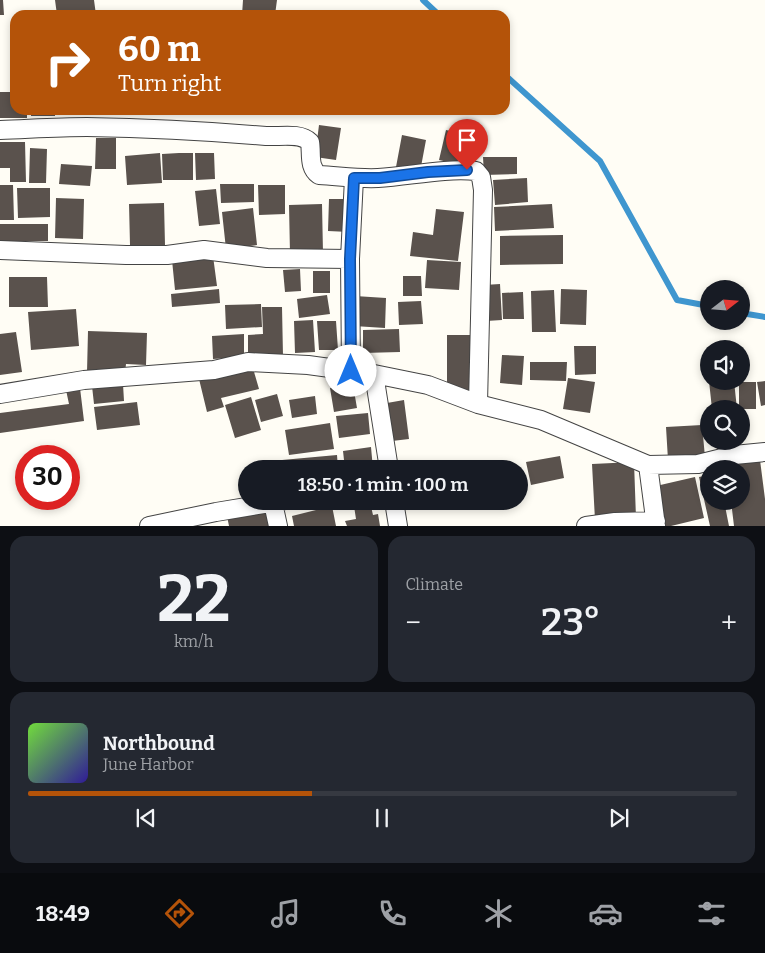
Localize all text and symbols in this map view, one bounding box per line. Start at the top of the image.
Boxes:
text: 60 m [118,28,201,70]
icon: right [35,30,100,95]
text: Turn right [118,70,221,97]
pin [446,119,488,170]
icon: arrive [453,126,481,154]
north arrow [700,280,750,330]
map controls [700,280,750,510]
button: sound [700,340,750,390]
position arrow [324,344,376,396]
button: search [700,400,750,450]
speed limit sign: 30 [15,445,80,510]
button: layers [700,460,750,510]
text: 18:50 · 1 min · 100 m [298,473,468,496]
text: 22 [157,560,230,638]
text: Climate [406,575,463,594]
text: 23° [541,599,601,645]
text: − [406,606,421,639]
text: + [721,606,737,639]
text: km/h [174,632,214,651]
text: Northbound [103,732,215,755]
text: June Harbor [103,755,194,774]
icon: previous [132,804,160,832]
icon: pause [368,804,396,832]
icon: next [605,804,633,832]
icon: directions [162,896,197,931]
icon: music [268,896,303,931]
icon: phone [375,896,410,931]
icon: climate [481,896,516,931]
icon: car [588,896,623,931]
icon: filters [694,896,729,931]
text: 18:49 [36,900,90,927]

